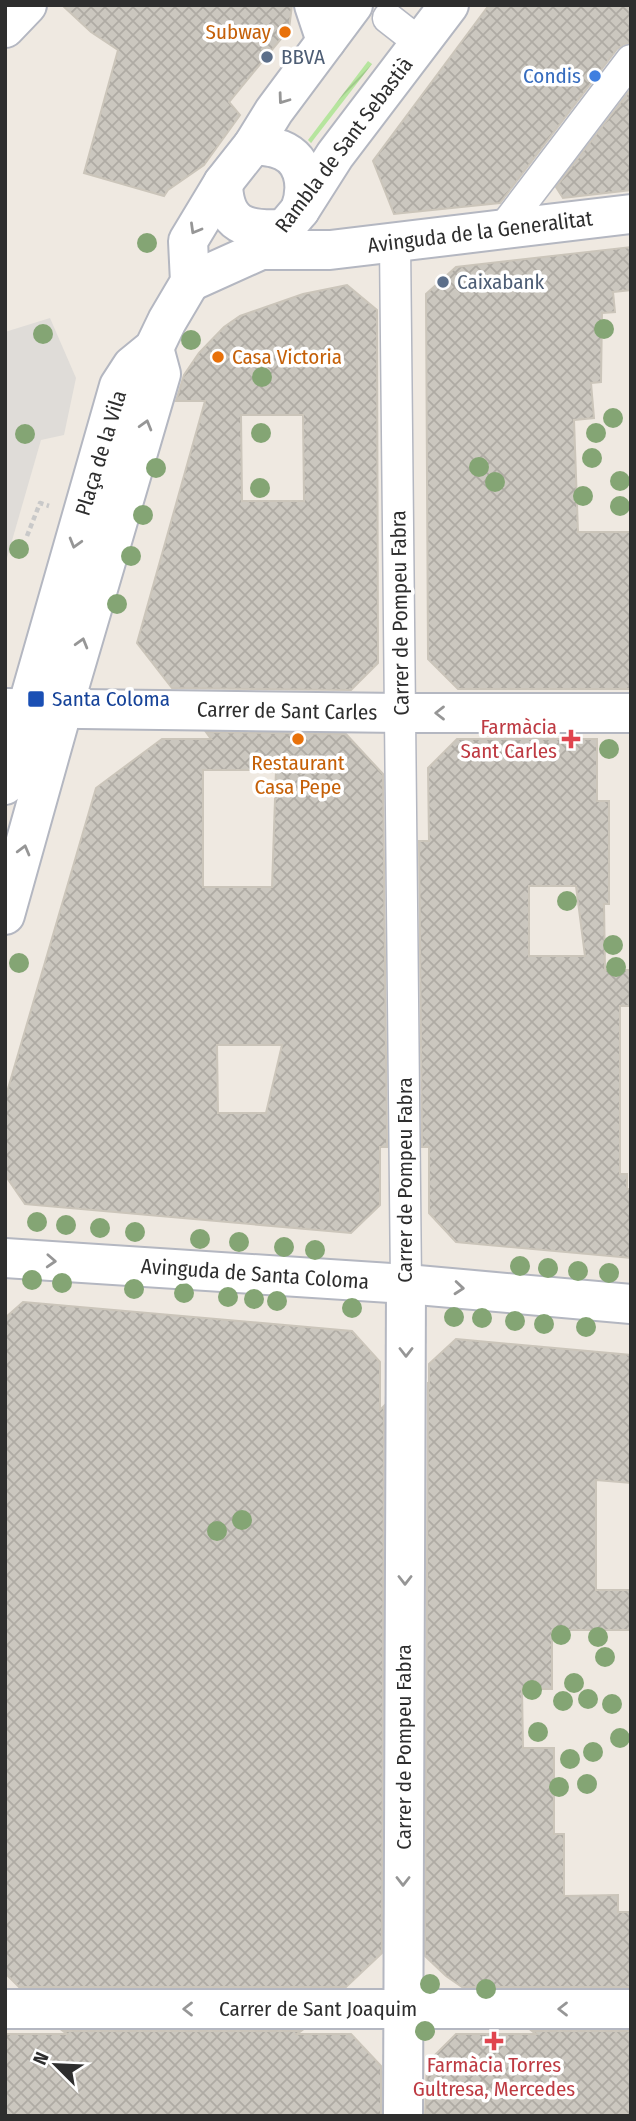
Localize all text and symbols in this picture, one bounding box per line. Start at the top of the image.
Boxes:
place label: Subway [206,19,272,45]
marker: Subway [277,24,293,40]
place label: BBVA [281,44,325,70]
marker: BBVA [259,49,275,65]
street label: Rambla de Sant Sebastià [270,52,418,238]
place label: Condis [523,63,581,89]
marker: Condis [587,68,603,84]
one-way arrow [278,92,291,104]
street label: Avinguda de la Generalitat [366,205,594,259]
one-way arrow [190,222,203,235]
place label: Caixabank [457,269,545,295]
marker: Caixabank [435,274,451,290]
place label: Casa Victoria [232,344,342,370]
marker: Casa Victoria [210,349,226,365]
street label: Plaça de la Vila [70,387,132,519]
one-way arrow [137,419,152,431]
street label: Carrer de Pompeu Fabra [385,510,415,716]
one-way arrow [68,537,83,549]
one-way arrow [73,637,88,649]
place label: Santa Coloma [52,686,170,712]
marker: Santa Coloma [26,689,46,709]
street label: Carrer de Sant Carles [197,696,377,726]
one-way arrow [434,705,445,721]
place label: Farmàcia Sant Carles [461,714,557,764]
marker: Restaurant Casa Pepe [290,731,306,747]
marker: Farmàcia Sant Carles [563,731,579,747]
place label: Restaurant Casa Pepe [251,750,345,800]
one-way arrow [16,844,31,856]
street label: Carrer de Pompeu Fabra [392,1077,418,1283]
one-way arrow [46,1253,57,1268]
street label: Avinguda de Santa Coloma [140,1253,370,1295]
one-way arrow [454,1280,465,1295]
one-way arrow [398,1347,414,1358]
one-way arrow [397,1575,413,1585]
street label: Carrer de Pompeu Fabra [391,1644,417,1850]
one-way arrow [395,1876,411,1886]
street label: Carrer de Sant Joaquim [219,1996,417,2022]
one-way arrow [182,2001,193,2017]
one-way arrow [557,2001,567,2017]
north arrow [21,2030,91,2100]
marker: Farmàcia Torres Gultresa, Mercedes [486,2033,502,2049]
text: N [28,2048,54,2068]
place label: Farmàcia Torres Gultresa, Mercedes [413,2052,575,2102]

